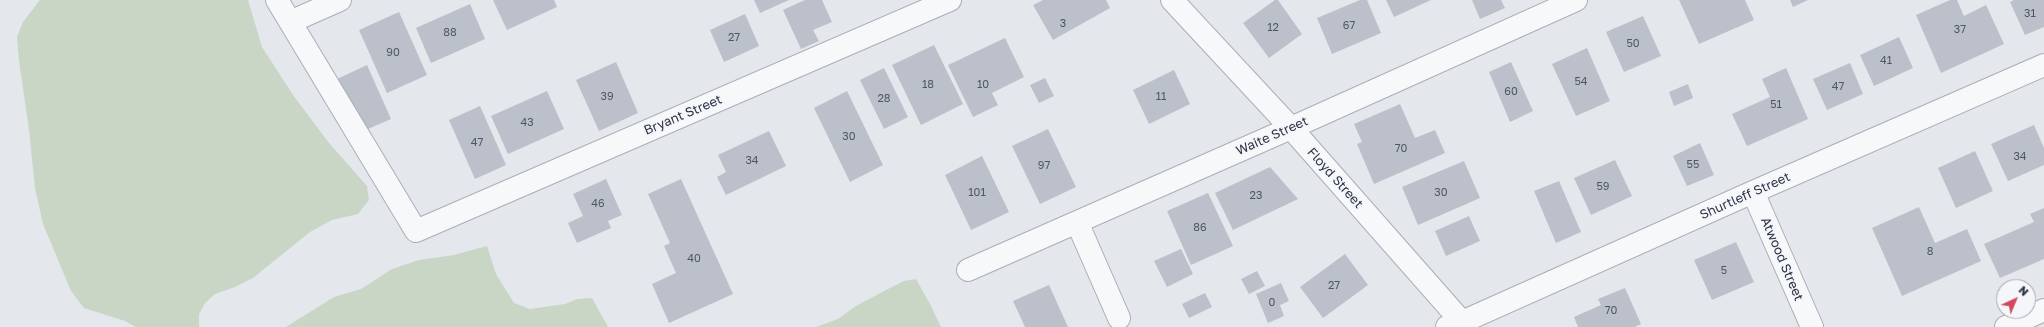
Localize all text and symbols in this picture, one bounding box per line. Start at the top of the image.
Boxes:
house number: 31 [2024,7,2036,21]
house number: 3 [1060,17,1066,31]
house number: 67 [1343,19,1355,33]
house number: 12 [1267,21,1279,35]
house number: 37 [1954,23,1966,37]
house number: 88 [443,26,457,40]
house number: 27 [728,31,740,45]
house number: 50 [1626,37,1640,51]
house number: 90 [386,46,400,60]
house number: 41 [1880,54,1892,68]
house number: 54 [1574,75,1588,89]
house number: 18 [922,78,934,92]
house number: 10 [977,78,989,92]
house number: 47 [1832,80,1844,94]
house number: 60 [1504,85,1518,99]
house number: 39 [600,90,614,104]
house number: 11 [1156,90,1166,104]
street label: Bryant Street [642,92,724,138]
house number: 28 [877,92,891,106]
house number: 51 [1770,98,1782,112]
street label: Waite Street [1234,113,1310,159]
house number: 43 [520,116,534,130]
house number: 30 [842,130,856,144]
house number: 47 [471,136,483,150]
house number: 70 [1395,142,1407,156]
street label: Floyd Street [1304,145,1366,211]
house number: 34 [2013,150,2027,164]
house number: 34 [745,154,759,168]
house number: 55 [1687,158,1699,172]
house number: 97 [1038,159,1050,173]
street label: Shurtleff Street [1697,169,1793,223]
house number: 59 [1596,180,1610,194]
house number: 101 [968,186,986,200]
house number: 30 [1434,186,1448,200]
house number: 23 [1250,189,1262,203]
house number: 46 [591,197,605,211]
street label: Atwood Street [1757,215,1807,303]
house number: 86 [1193,221,1207,235]
house number: 8 [1927,245,1933,259]
house number: 40 [687,252,701,266]
house number: 5 [1721,264,1727,278]
house number: 27 [1328,279,1340,293]
north arrow [1996,279,2036,319]
text: N [2016,283,2032,298]
house number: 0 [1269,296,1275,310]
house number: 70 [1605,304,1617,318]

